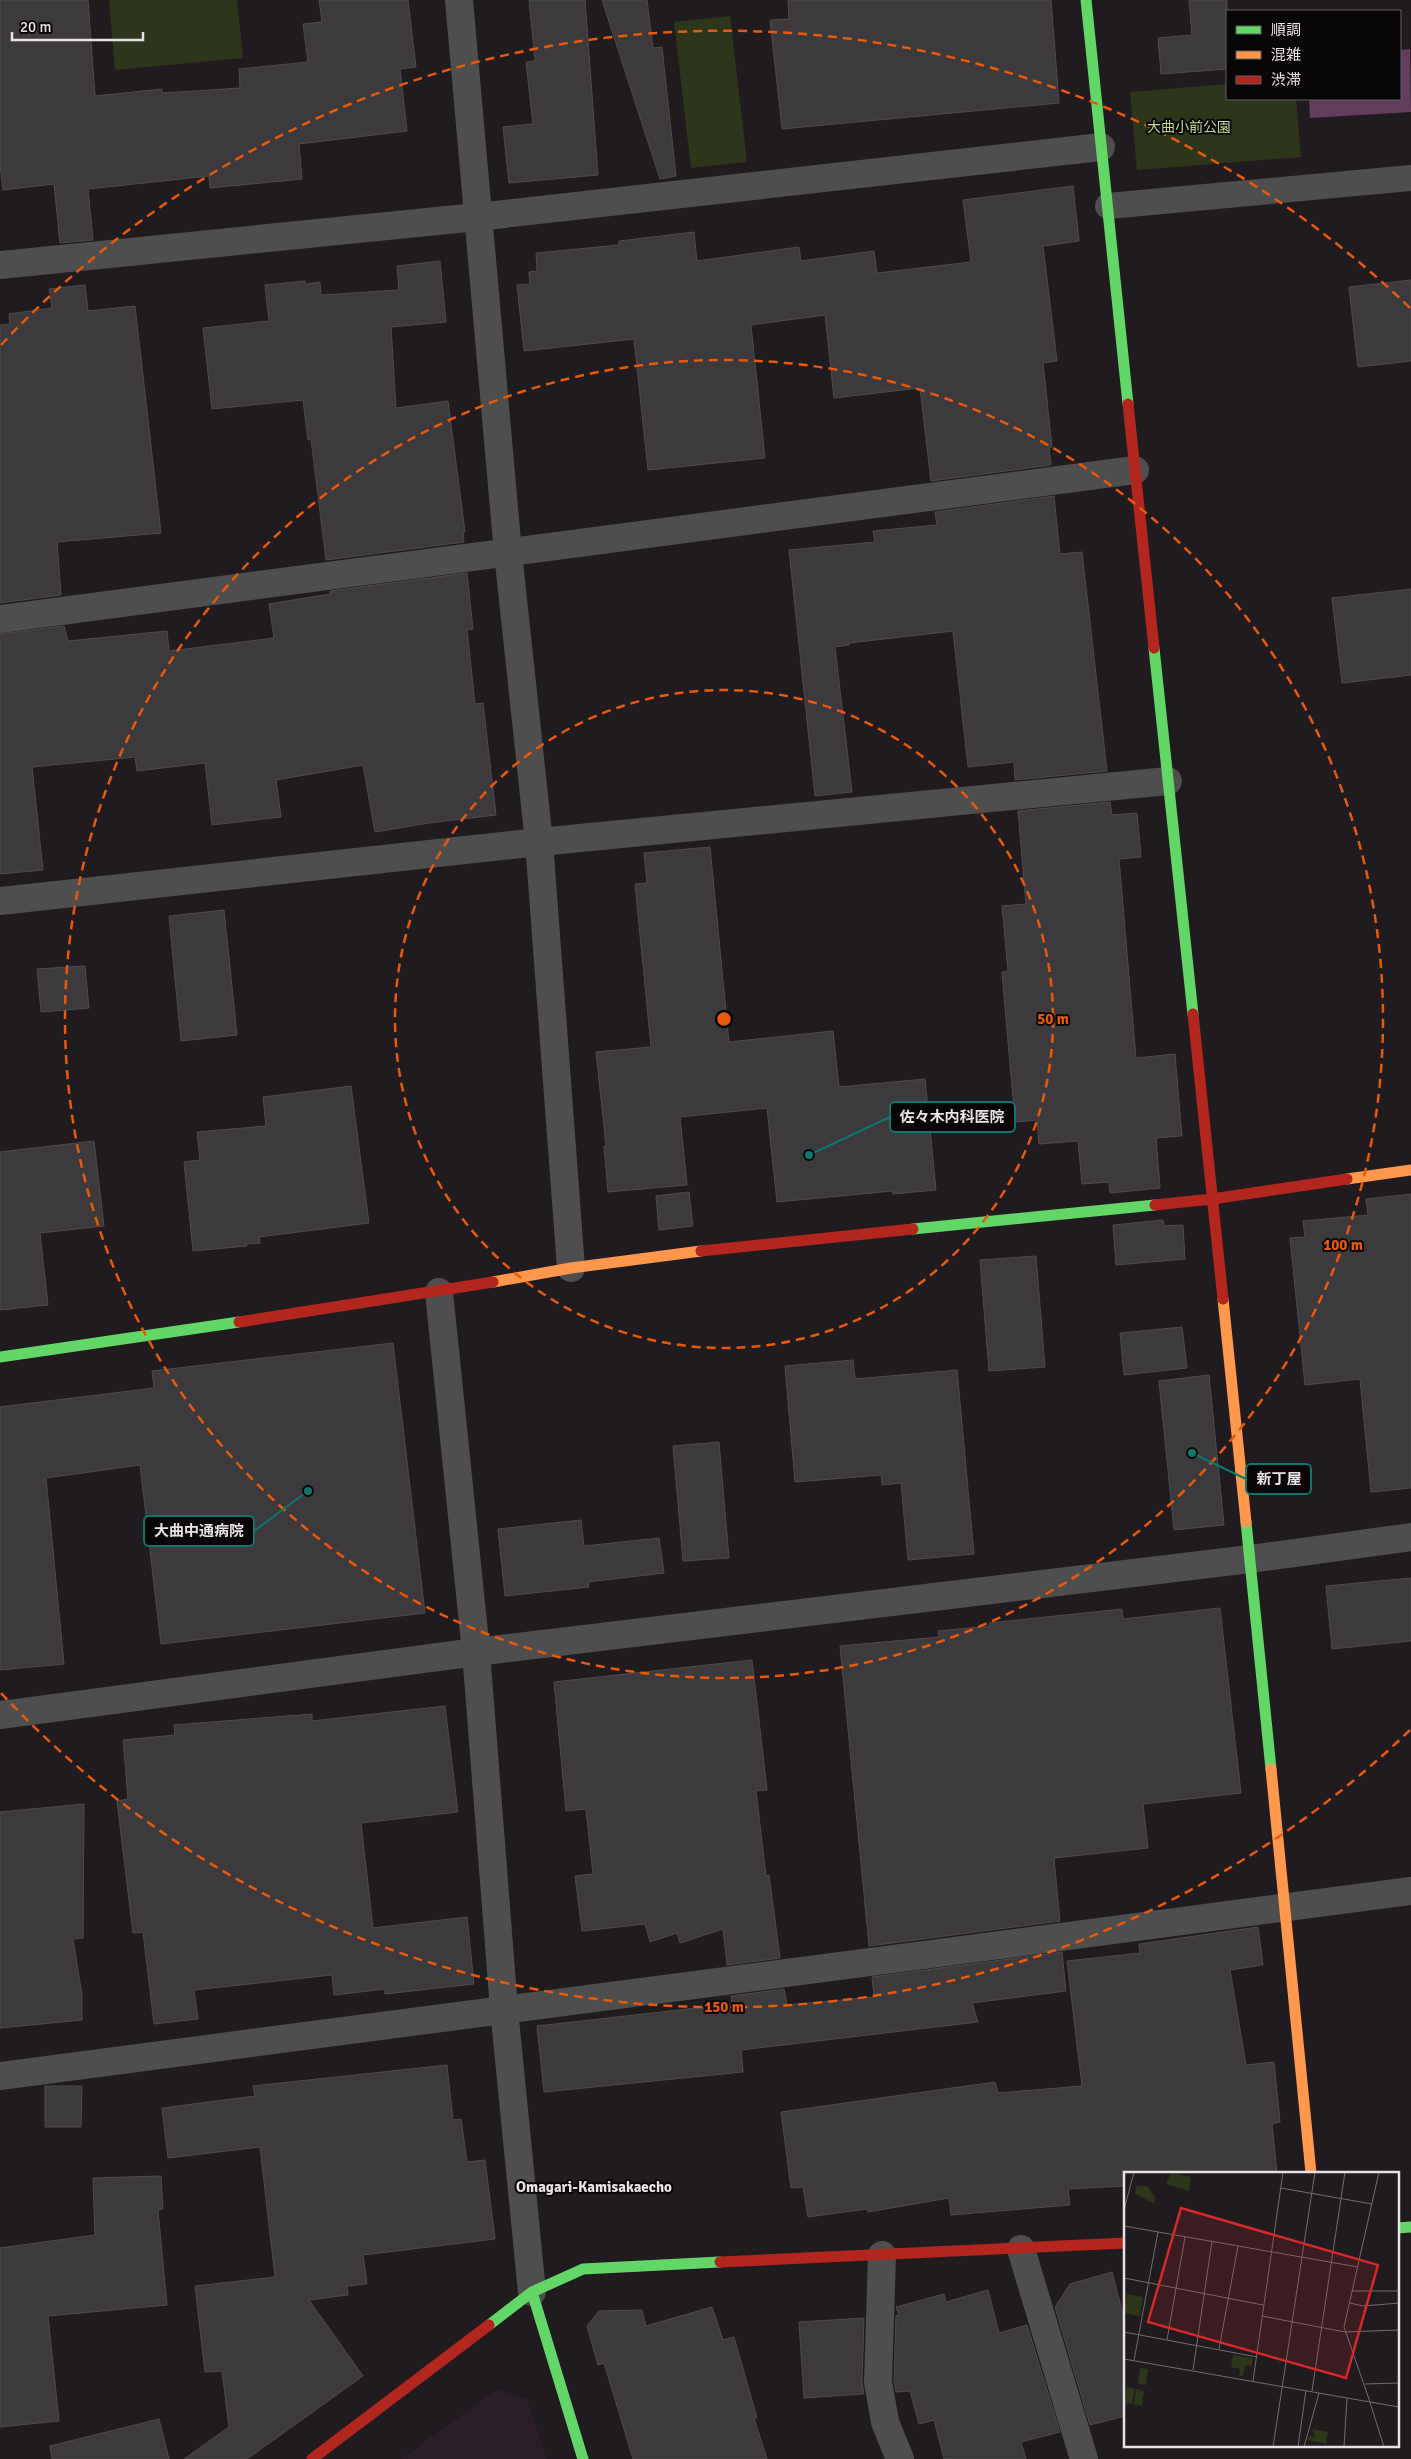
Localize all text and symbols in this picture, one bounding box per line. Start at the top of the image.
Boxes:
scale bar [12,10,144,42]
legend [1226,10,1401,100]
text: 20 m [20,18,51,36]
text: 順調 [1271,21,1301,39]
text: 混雑 [1271,46,1301,64]
text: 渋滞 [1271,71,1301,89]
park label: 大曲小前公園 [1147,119,1231,136]
centre of rings [715,1010,733,1028]
text: 50 m [1037,1010,1069,1028]
callout: 佐々木内科医院 [890,1102,1015,1132]
text: 佐々木内科医院 [899,1108,1005,1126]
text: 100 m [1323,1236,1363,1254]
callout: 新丁屋 [1246,1464,1311,1494]
text: 新丁屋 [1256,1470,1302,1488]
callout: 大曲中通病院 [144,1516,254,1546]
text: 大曲中通病院 [154,1522,244,1540]
text: 150 m [704,1998,744,2016]
inset map [1124,2172,1398,2446]
district label: Omagari-Kamisakaecho [516,2178,672,2196]

